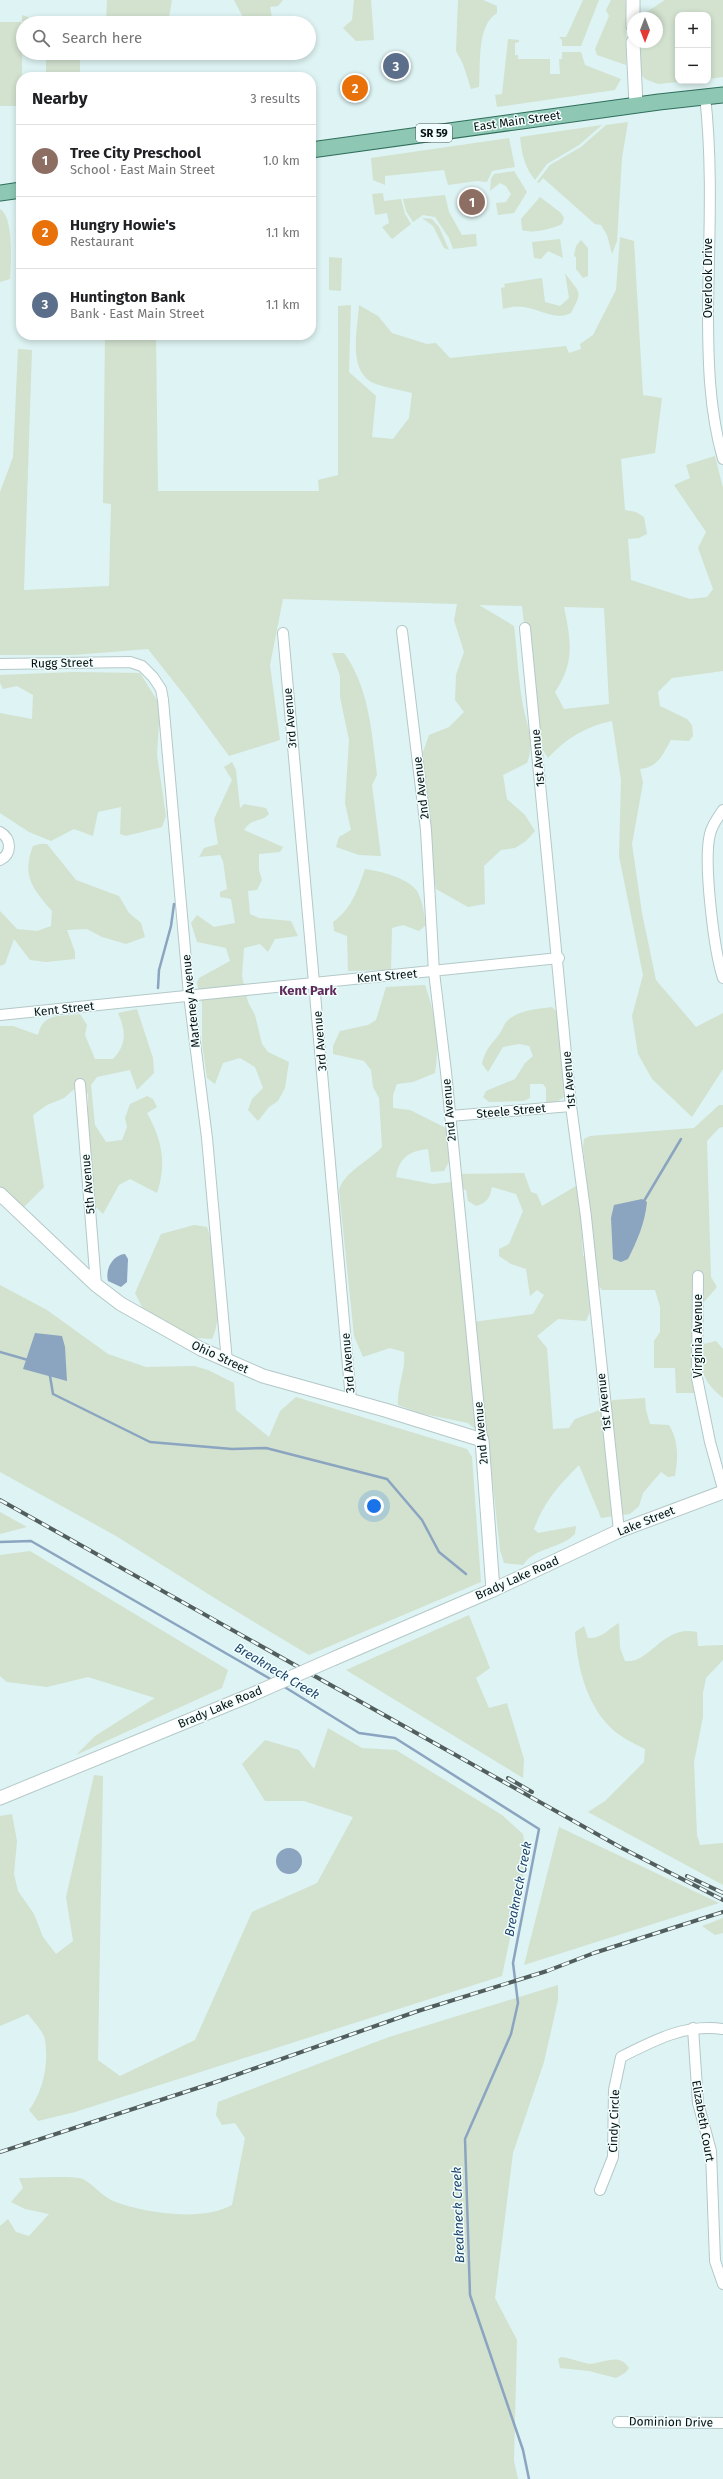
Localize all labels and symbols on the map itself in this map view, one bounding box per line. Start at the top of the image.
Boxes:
north arrow [627,12,663,48]
pin: 3 [383,51,409,81]
pin: 2 [342,73,368,103]
street label: East Main Street [473,108,562,134]
road number: SR 59 [416,124,452,142]
pin: 1 [459,187,485,217]
street label: Overlook Drive [701,238,715,318]
street label: Rugg Street [31,655,94,671]
street label: 3rd Avenue [280,687,300,749]
street label: 1st Avenue [528,728,548,788]
street label: 2nd Avenue [410,756,432,820]
street label: Marteney Avenue [179,954,203,1048]
street label: Kent Street [356,966,418,986]
district label: Kent Park [279,983,338,998]
street label: Kent Street [33,999,95,1019]
street label: 3rd Avenue [310,1010,330,1072]
street label: 1st Avenue [559,1050,579,1110]
street label: 2nd Avenue [439,1078,459,1142]
street label: Steele Street [476,1101,547,1121]
street label: 5th Avenue [78,1153,98,1215]
street label: Virginia Avenue [691,1294,705,1378]
street label: 3rd Avenue [338,1332,358,1394]
street label: Ohio Street [189,1338,251,1377]
street label: 1st Avenue [594,1372,614,1432]
street label: 2nd Avenue [471,1401,491,1465]
your location [364,1496,384,1516]
street label: Lake Street [615,1503,677,1539]
street label: Brady Lake Road [473,1553,561,1603]
water label: Breakneck Creek [232,1640,322,1702]
street label: Brady Lake Road [176,1683,264,1731]
water label: Breakneck Creek [501,1840,535,1938]
street label: Elizabeth Court [689,2079,717,2163]
street label: Cindy Circle [606,2089,622,2153]
water label: Breakneck Creek [449,2167,467,2263]
street label: Dominion Drive [629,2414,713,2430]

